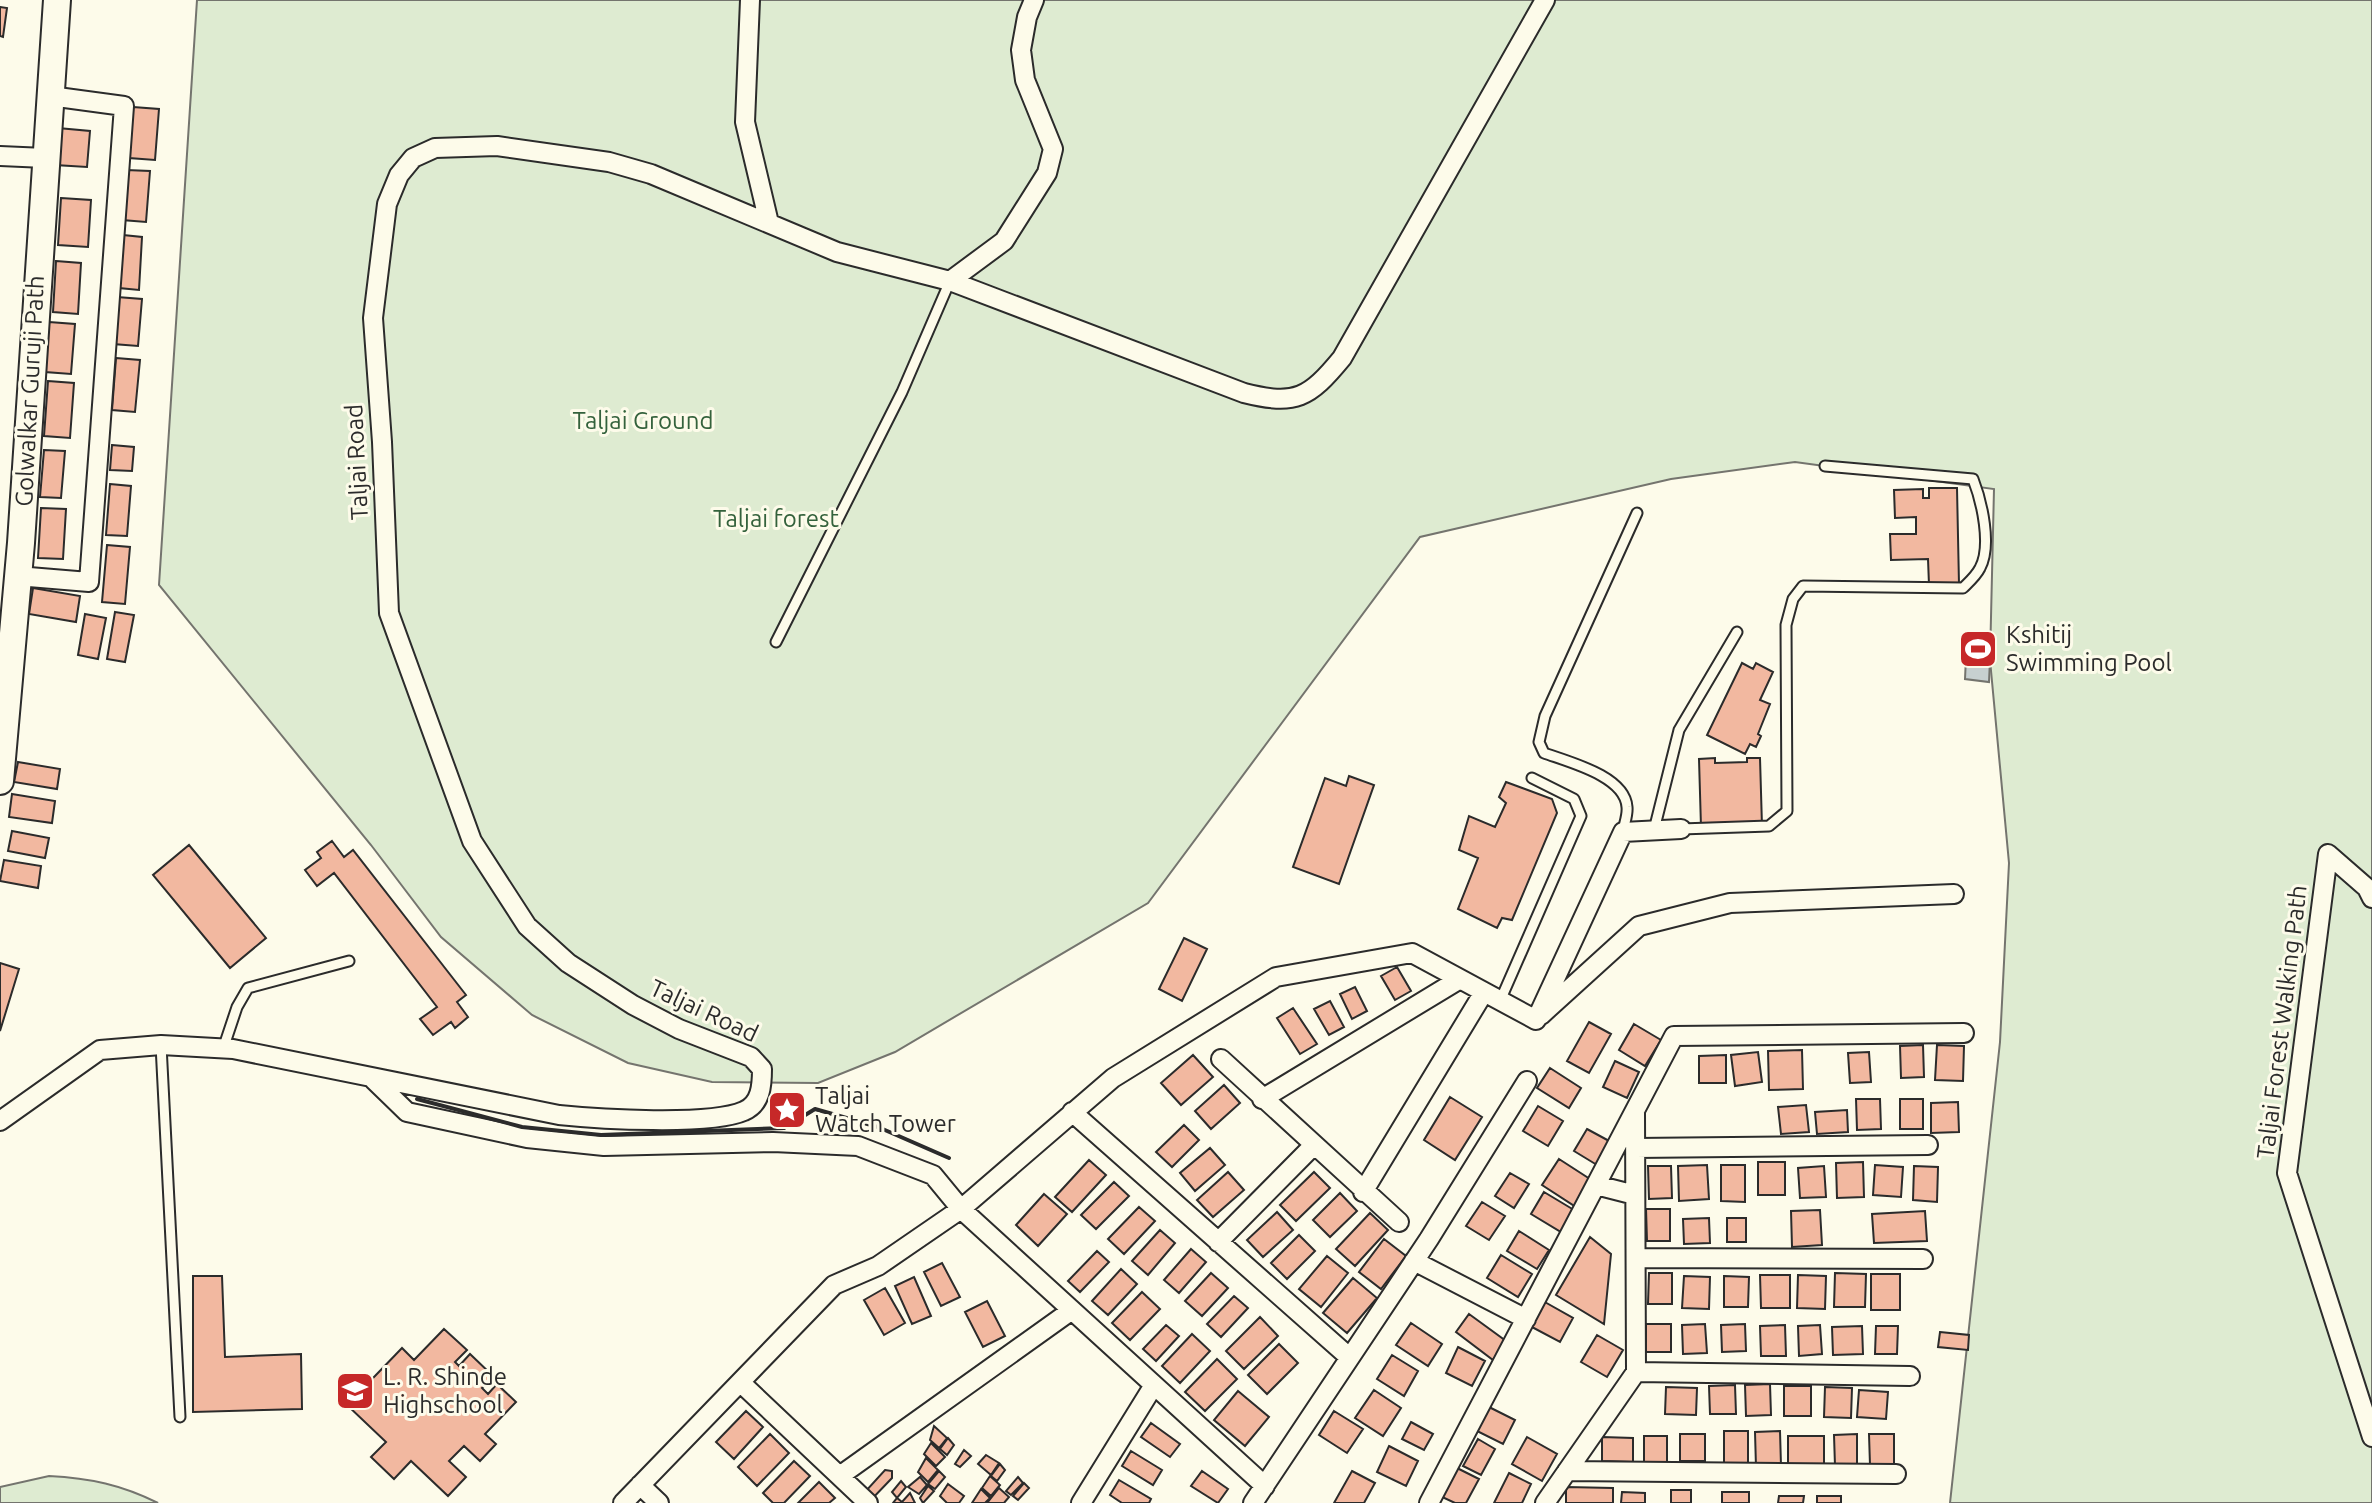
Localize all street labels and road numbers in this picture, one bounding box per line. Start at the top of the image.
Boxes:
street label: Golwalkar Guruji Path [10,275,49,507]
street label: Taljai Road [340,403,373,521]
street label: Taljai Forest Walking Path [2251,883,2312,1160]
street label: Taljai Road [646,974,762,1047]

